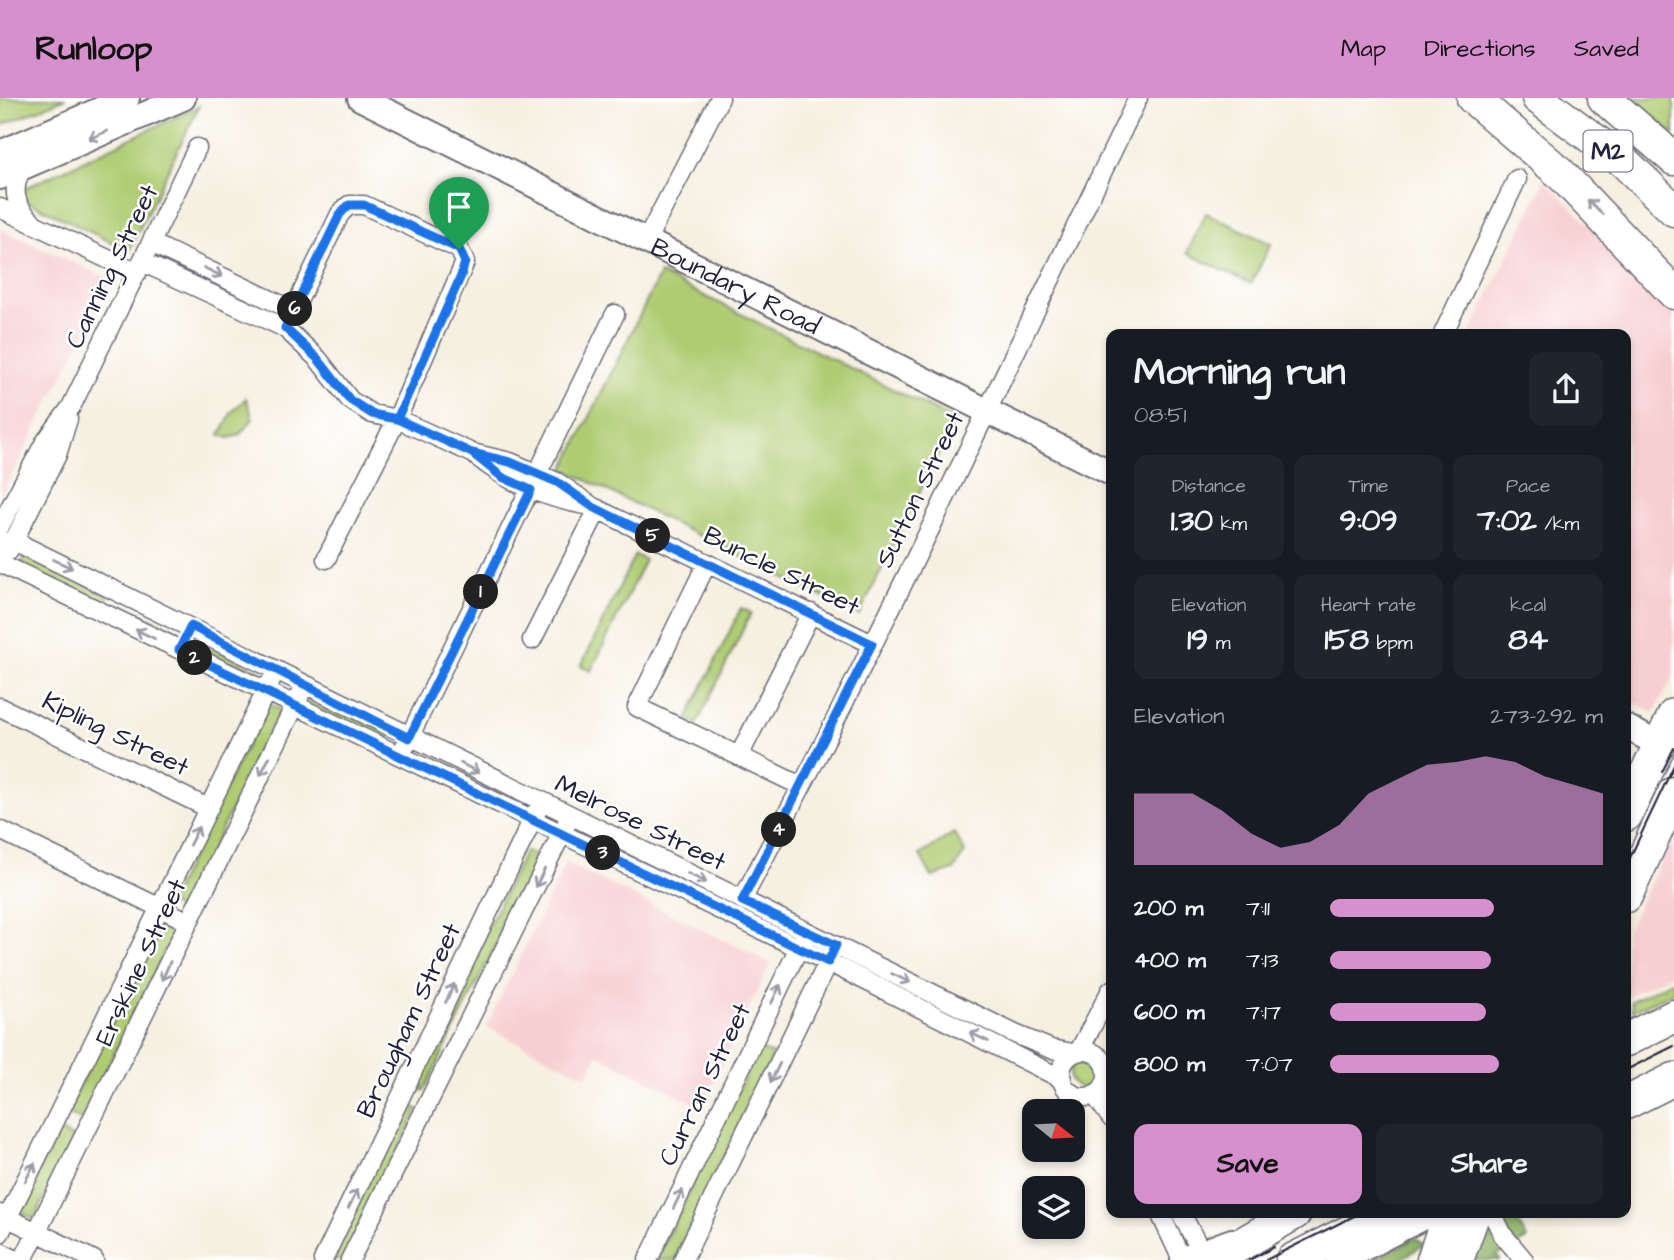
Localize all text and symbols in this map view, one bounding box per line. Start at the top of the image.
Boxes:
text: Runloop [35,26,152,72]
text: Map [1341,32,1386,66]
text: Directions [1424,32,1536,66]
text: Saved [1574,32,1639,66]
one-way arrow [88,129,109,142]
road number: M2 [1584,130,1632,172]
pin [429,177,489,249]
street label: Canning Street [57,178,169,355]
icon: arrive [440,188,478,226]
one-way arrow [1587,199,1604,216]
street label: Boundary Road [645,229,826,344]
one-way arrow [202,266,223,280]
pin: 6 [278,292,312,326]
text: 6 [289,295,300,322]
text: Morning run [1134,347,1346,399]
button: share [1529,352,1603,426]
text: 08:51 [1134,399,1187,431]
street label: Sutton Street [867,405,973,573]
text: Distance [1172,473,1246,500]
text: Time [1349,473,1388,500]
text: Pace [1506,473,1550,500]
text: 1.30 [1171,500,1213,542]
text: 9:09 [1339,500,1398,542]
text: 7:02 [1477,500,1537,542]
text: km [1213,511,1247,538]
text: /km [1537,511,1579,538]
street label: Buncle Street [697,517,866,625]
pin: 5 [636,518,670,554]
text: 5 [646,522,659,549]
one-way arrow [52,558,73,572]
pin: 1 [463,574,498,610]
text: 1 [479,578,482,605]
text: Elevation [1171,592,1246,619]
text: Heart rate [1321,592,1416,619]
text: kcal [1510,592,1546,619]
text: 19 [1187,619,1208,661]
text: 158 [1324,619,1369,661]
text: 84 [1508,619,1548,661]
one-way arrow [135,626,156,640]
text: m [1208,630,1230,657]
text: bpm [1369,630,1413,657]
pin: 2 [178,640,212,676]
text: 2 [189,644,200,671]
street label: Kipling Street [35,683,195,787]
text: Elevation [1134,700,1225,732]
text: 273–292 m [1490,700,1603,732]
one-way arrow [257,755,271,776]
one-way arrow [459,761,480,775]
street label: Melrose Street [549,766,733,880]
pin: 4 [762,812,796,848]
text: 4 [772,816,785,843]
one-way arrow [188,826,202,847]
pin: 3 [586,836,620,870]
text: 3 [598,839,607,866]
one-way arrow [533,867,547,888]
one-way arrow [686,872,707,886]
street label: Erskine Street [86,873,196,1052]
text: 200 m [1134,892,1203,924]
text: 7:11 [1246,892,1270,924]
street label: Brougham Street [348,917,472,1125]
text: 400 m [1134,944,1206,976]
text: 7:13 [1246,944,1279,976]
one-way arrow [159,960,172,981]
one-way arrow [890,971,911,985]
one-way arrow [444,983,457,1004]
one-way arrow [770,984,784,1005]
text: 600 m [1134,996,1205,1028]
text: 7:17 [1246,996,1281,1028]
street label: Curran Street [650,997,760,1172]
one-way arrow [969,1029,990,1043]
text: 800 m [1134,1048,1205,1080]
text: 7:07 [1246,1048,1293,1080]
one-way arrow [767,1062,781,1083]
north arrow [1022,1099,1085,1162]
map controls [1022,1099,1085,1239]
button: Save [1134,1124,1362,1204]
button: Share [1376,1124,1603,1204]
one-way arrow [24,1162,38,1183]
button: layers [1022,1176,1085,1239]
one-way arrow [347,1188,360,1209]
one-way arrow [671,1189,685,1210]

